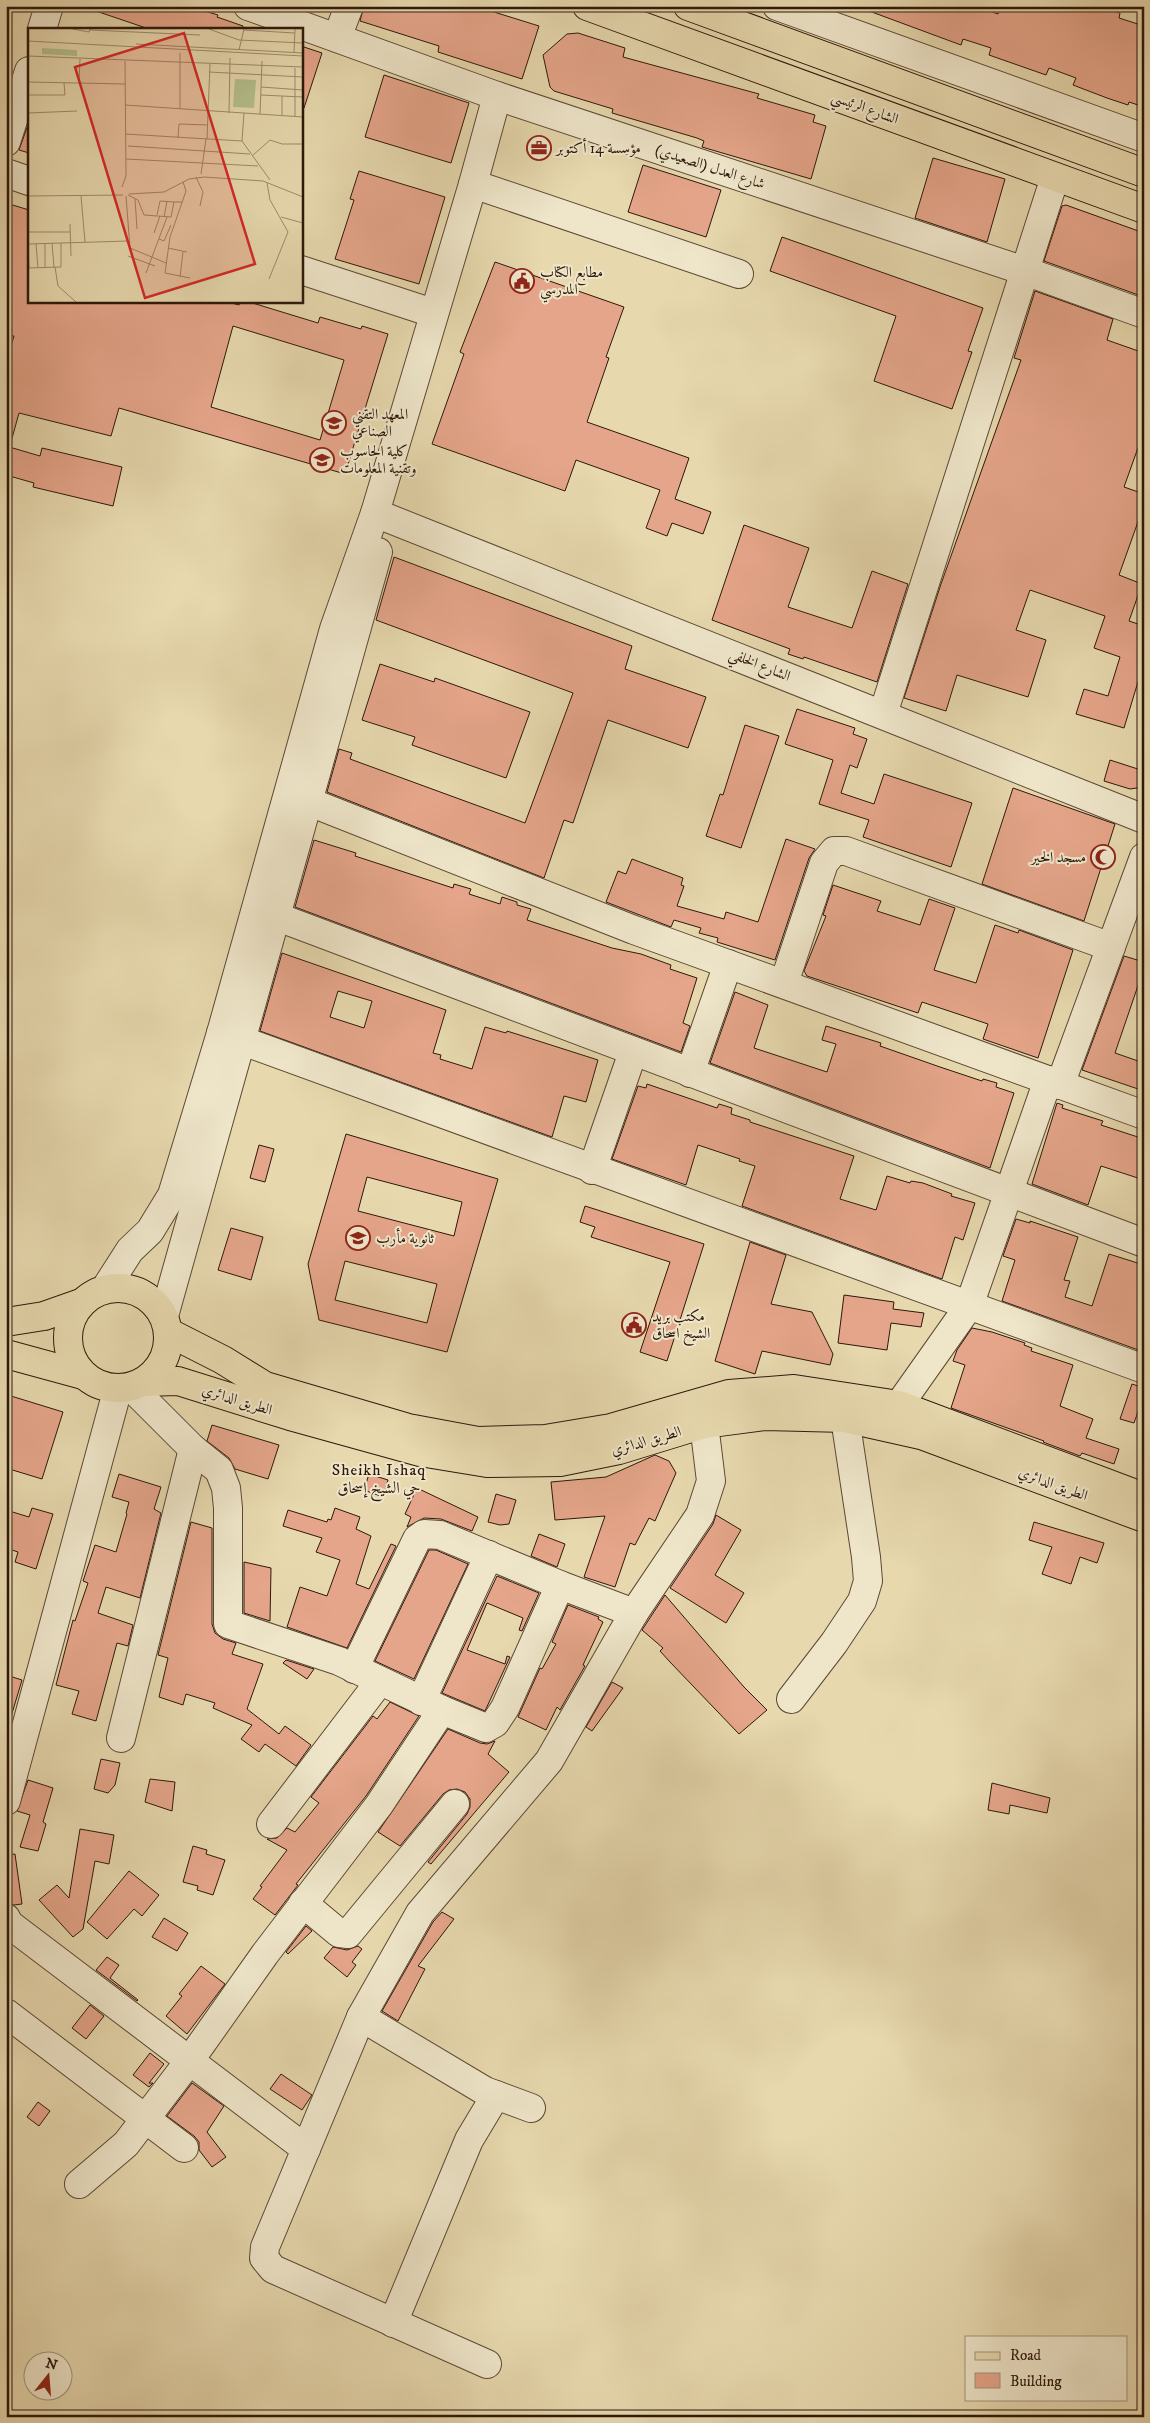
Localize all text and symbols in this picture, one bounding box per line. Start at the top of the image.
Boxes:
inset map [28,28,302,302]
street label: الشارع الرئيسي [828,87,901,133]
office icon: مؤسسة 14 أكتوبر [526,135,552,161]
place label: مؤسسة 14 أكتوبر [554,137,641,158]
street label: شارع العدل (الصعيدي) [652,140,767,197]
place label: مطابع الكتاب المدرسي [540,263,603,303]
public building icon: مطابع الكتاب المدرسي [509,268,535,294]
place label: المعهد التقني الصناعي [352,405,408,443]
school or university icon: المعهد التقني الصناعي [321,410,347,436]
place label: كلية الحاسوب وتقنية المعلومات [340,442,417,478]
school or university icon: كلية الحاسوب وتقنية المعلومات [309,447,335,473]
street label: الشارع الخلفي [725,644,793,690]
mosque icon: مسجد الخير [1090,844,1116,870]
place label: مسجد الخير [1029,848,1086,867]
school or university icon: ثانوية مأرب [345,1225,371,1251]
place label: ثانوية مأرب [376,1227,434,1248]
place label: مكتب بريد الشيخ اسحاق [652,1307,710,1347]
public building icon: مكتب بريد الشيخ اسحاق [621,1312,647,1338]
street label: الطريق الدائري [199,1380,274,1422]
street label: الطريق الدائري [609,1422,684,1462]
district label: Sheikh Ishaq حي الشيخ إسحاق [332,1460,426,1502]
street label: الطريق الدائري [1015,1463,1090,1507]
legend [965,2336,1128,2400]
text: Road [1010,2346,1042,2365]
north arrow [22,2350,72,2400]
text: N [43,2354,60,2375]
text: Building [1010,2372,1062,2391]

